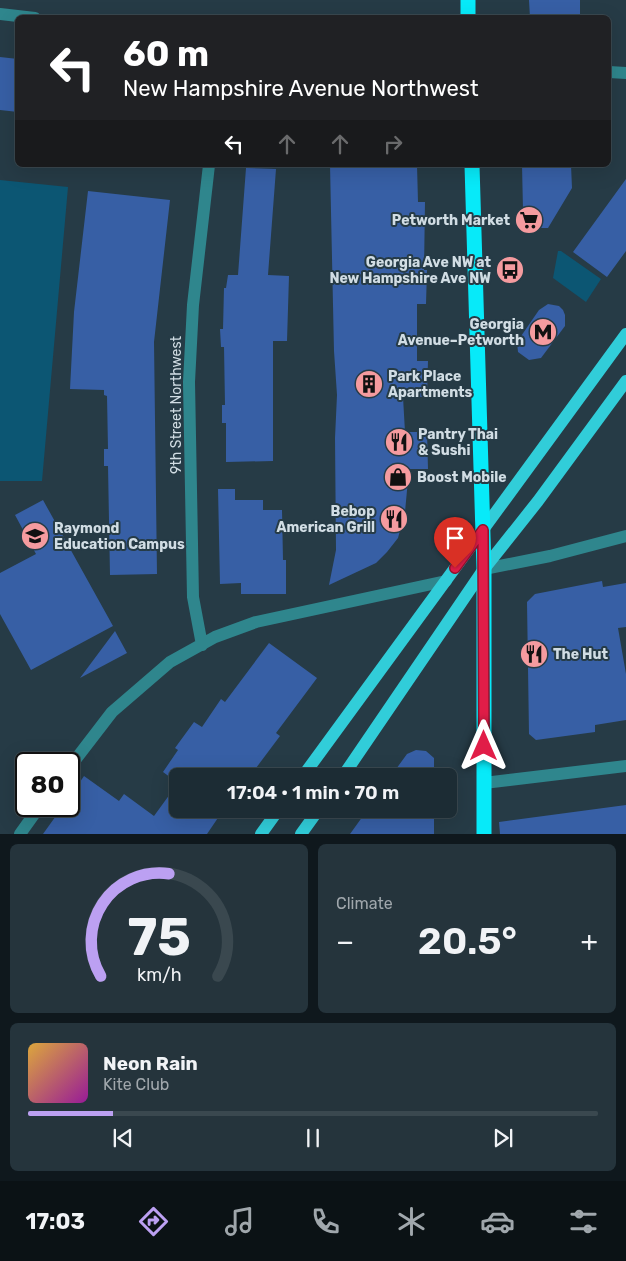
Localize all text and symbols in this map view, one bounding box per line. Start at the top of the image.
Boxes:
text: 60 m [123,33,209,75]
icon: left [40,35,105,100]
text: New Hampshire Avenue Northwest [123,75,479,102]
icon: left [220,130,248,158]
icon: ahead [273,130,301,158]
icon: ahead [326,130,354,158]
icon: right [379,130,407,158]
supermarket icon: Petworth Market [514,205,544,235]
place label: Petworth Market [392,212,510,229]
place label: Georgia Ave NW at New Hampshire Ave NW [329,254,491,287]
bus stop icon: Georgia Ave NW at New Hampshire Ave NW [495,255,525,285]
place label: Georgia Avenue–Petworth [398,316,524,349]
metro station icon: Georgia Avenue–Petworth [528,317,558,347]
street label: 9th Street Northwest [168,335,185,474]
place label: Park Place Apartments [388,368,473,401]
building icon: Park Place Apartments [354,369,384,399]
place label: Pantry Thai & Sushi [418,426,498,459]
restaurant icon: Pantry Thai & Sushi [384,427,414,457]
shop icon: Boost Mobile [383,462,413,492]
place label: Boost Mobile [417,469,507,486]
place label: Bebop American Grill [277,503,375,536]
restaurant icon: Bebop American Grill [379,504,409,534]
pin [434,517,476,568]
place label: Raymond Education Campus [54,520,185,553]
school or university icon: Raymond Education Campus [20,521,50,551]
icon: arrive [441,524,469,552]
restaurant icon: The Hut [519,639,549,669]
place label: The Hut [553,646,608,663]
position arrow [457,719,509,771]
speed limit sign: 80 [15,752,80,817]
text: 17:04 · 1 min · 70 m [227,781,399,804]
text: Climate [336,894,393,913]
text: 75 [127,906,191,968]
text: 20.5° [418,918,517,964]
text: − [336,925,354,958]
text: + [581,925,598,958]
text: km/h [137,964,181,985]
text: Neon Rain [103,1052,198,1075]
text: Kite Club [103,1075,169,1094]
icon: previous [109,1124,137,1152]
icon: pause [299,1124,327,1152]
icon: next [489,1124,517,1152]
icon: directions [136,1204,171,1239]
icon: music [222,1204,257,1239]
icon: phone [308,1204,343,1239]
icon: climate [394,1204,429,1239]
icon: car [480,1204,515,1239]
icon: filters [566,1204,601,1239]
text: 17:03 [25,1208,85,1235]

